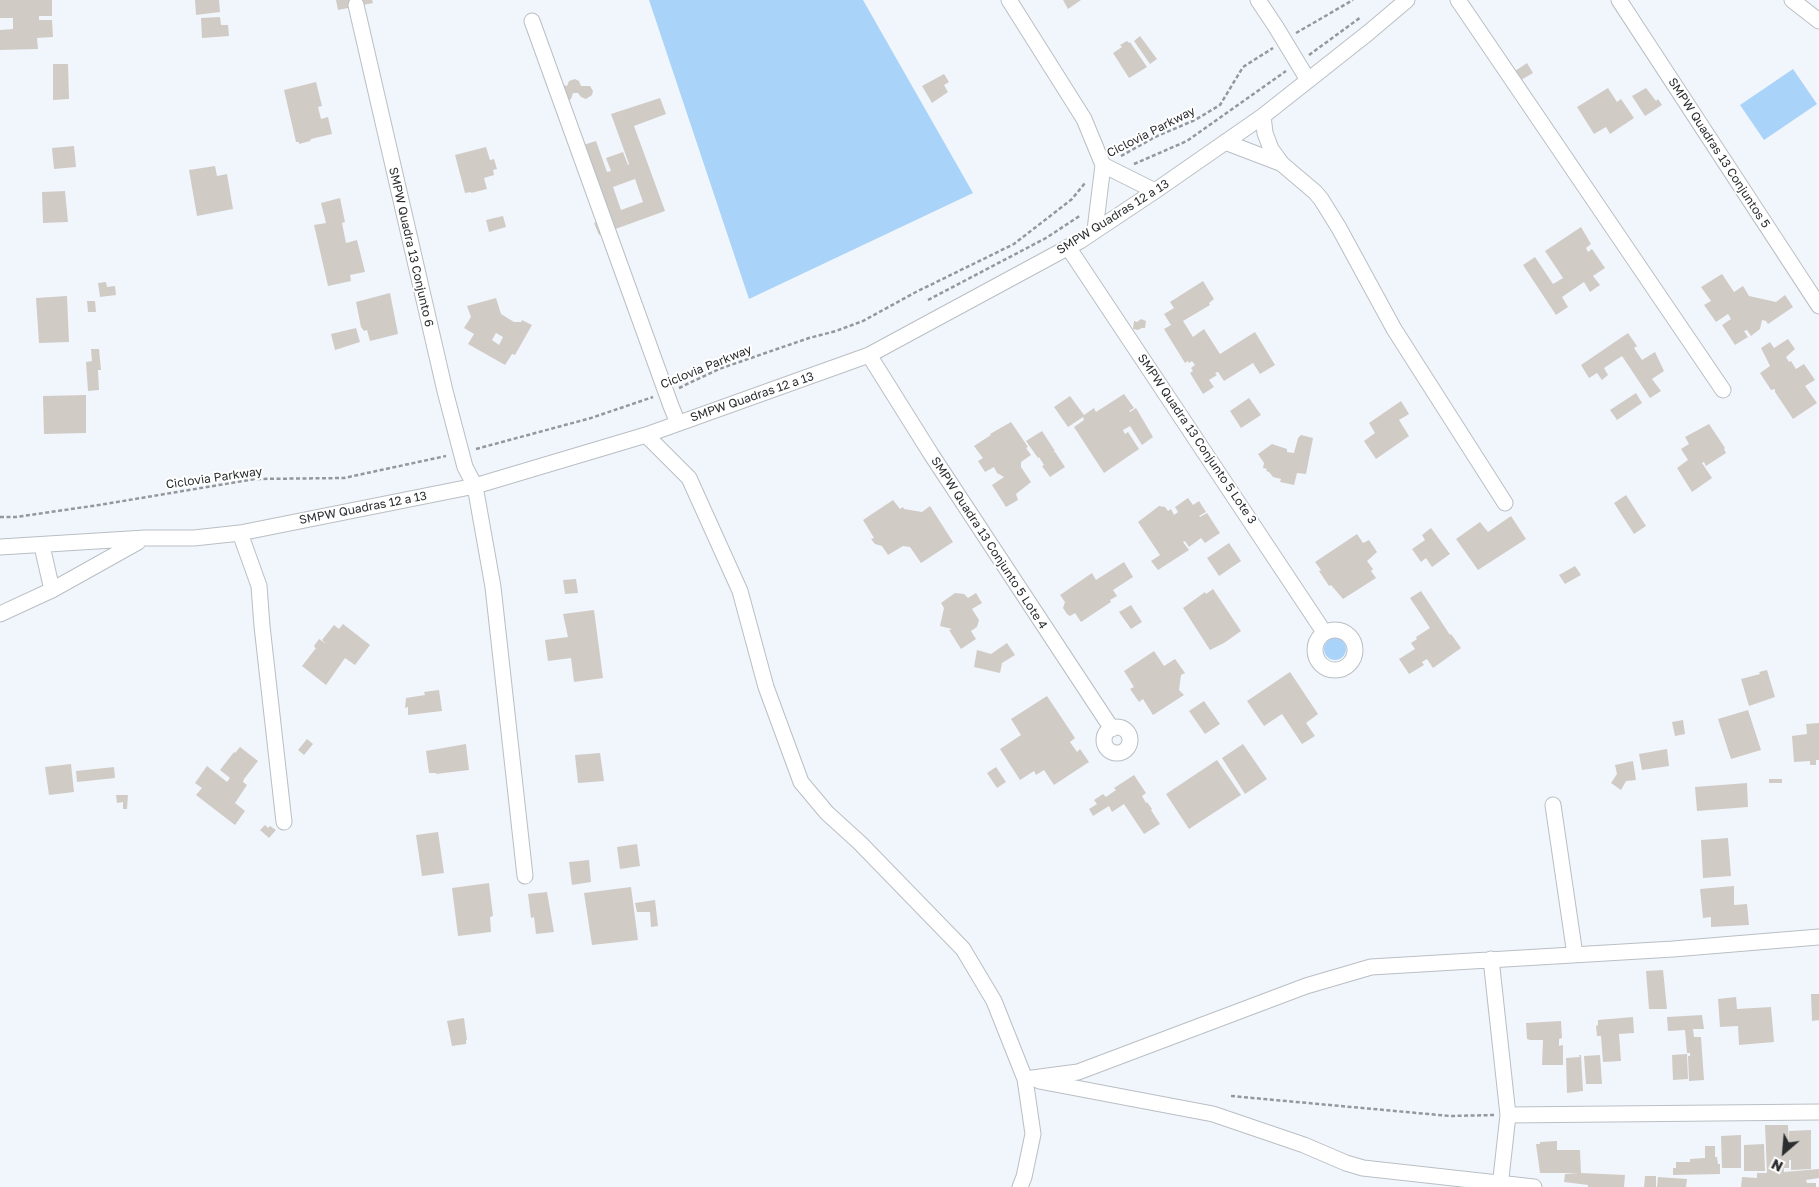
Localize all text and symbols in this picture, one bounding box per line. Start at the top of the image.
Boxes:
street label: SMPW Quadras 13 Conjuntos 5 [1665,75,1773,231]
street label: Ciclovia Parkway [1104,104,1198,160]
street label: SMPW Quadra 13 Conjunto 6 [386,166,436,328]
street label: SMPW Quadras 12 a 13 [1054,177,1172,257]
street label: Ciclovia Parkway [658,342,754,392]
street label: SMPW Quadra 13 Conjunto 5 Lote 3 [1135,351,1259,527]
street label: SMPW Quadras 12 a 13 [688,369,816,425]
street label: SMPW Quadra 13 Conjunto 5 Lote 4 [928,454,1050,632]
street label: Ciclovia Parkway [165,464,263,492]
street label: SMPW Quadras 12 a 13 [298,489,428,527]
north arrow [1759,1127,1809,1177]
text: N [1768,1156,1786,1176]

